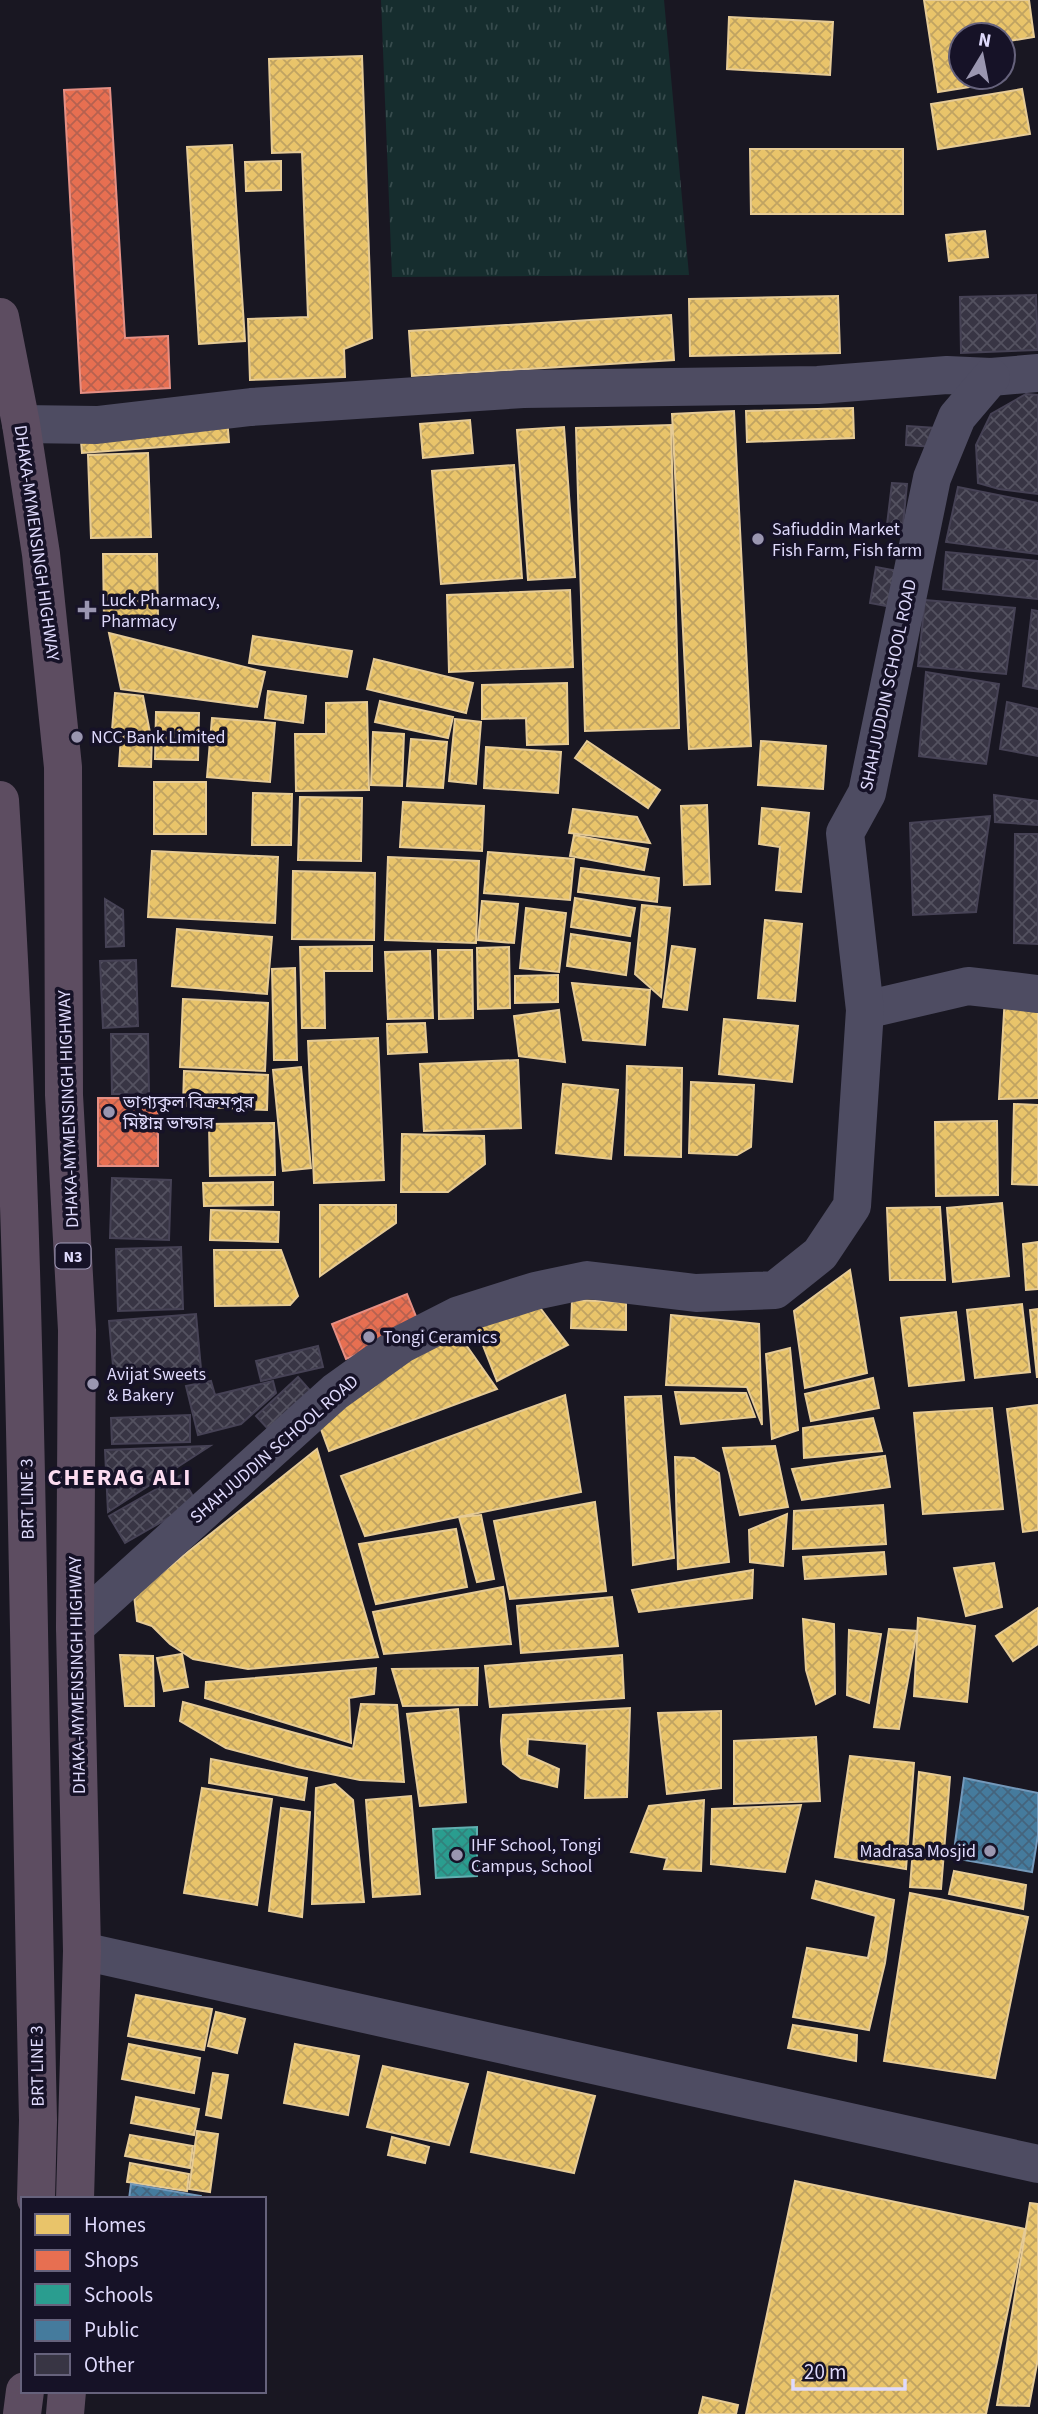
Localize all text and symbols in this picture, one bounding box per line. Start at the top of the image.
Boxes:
north arrow [947,21,1017,91]
text: N [976,26,993,55]
street label: DHAKA-MYMENSINGH HIGHWAY [8,423,66,663]
place label: Safiuddin Market Fish Farm, Fish farm [772,517,922,563]
marker: Safiuddin Market Fish Farm, Fish farm [750,531,766,547]
street label: SHAHJUDDIN SCHOOL ROAD [854,577,923,793]
place label: Luck Pharmacy, Pharmacy [101,588,220,634]
marker: Luck Pharmacy, Pharmacy [79,602,95,618]
place label: NCC Bank Limited [91,725,226,750]
marker: NCC Bank Limited [69,729,85,745]
street label: DHAKA-MYMENSINGH HIGHWAY [52,989,85,1228]
place label: ভাগ্যকুল বিক্রমপুর মিষ্টান্ন ভান্ডার [122,1090,254,1136]
marker: ভাগ্যকুল বিক্রমপুর মিষ্টান্ন ভান্ডার [101,1104,117,1120]
road number: N3 [56,1244,90,1268]
place label: Tongi Ceramics [383,1325,497,1350]
marker: Tongi Ceramics [361,1329,377,1345]
place label: Avijat Sweets & Bakery [107,1362,206,1408]
street label: SHAHJUDDIN SCHOOL ROAD [185,1369,364,1530]
marker: Avijat Sweets & Bakery [85,1376,101,1392]
street label: BRT LINE 3 [14,1458,41,1540]
district label: CHERAG ALI [48,1460,192,1495]
street label: DHAKA-MYMENSINGH HIGHWAY [63,1555,92,1794]
place label: IHF School, Tongi Campus, School [471,1833,601,1879]
place label: Madrasa Mosjid [860,1839,976,1864]
marker: Madrasa Mosjid [982,1843,998,1859]
marker: IHF School, Tongi Campus, School [449,1847,465,1863]
street label: BRT LINE 3 [24,2025,51,2107]
legend [21,2197,266,2393]
text: Homes [84,2210,146,2240]
text: Shops [84,2245,139,2275]
text: Schools [84,2280,153,2310]
text: Public [84,2315,139,2345]
scale bar [793,2348,905,2392]
text: Other [84,2350,135,2380]
text: 20 m [804,2357,846,2387]

